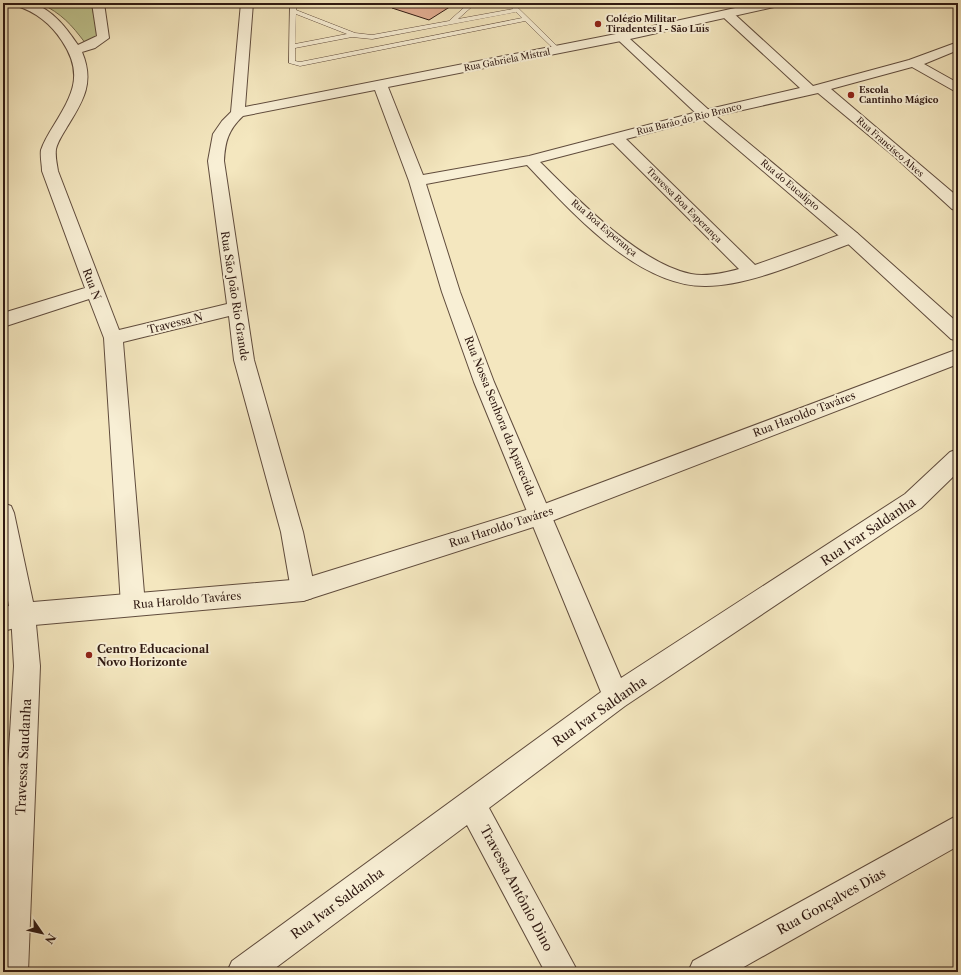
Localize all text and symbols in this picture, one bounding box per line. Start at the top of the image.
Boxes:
place label: Colégio Militar Tiradentes I - São Luís [606,13,709,34]
marker: Colégio Militar Tiradentes I - São Luís [593,19,603,29]
street label: Rua Gabriela Mistral [463,46,551,73]
place label: Escola Cantinho Mágico [859,84,939,105]
marker: Escola Cantinho Mágico [846,90,856,100]
street label: Rua Barão do Rio Branco [635,100,743,137]
street label: Rua Francisco Alves [854,114,926,179]
street label: Rua do Eucalípto [759,157,822,213]
street label: Travessa Boa Esperança [644,165,725,245]
street label: Rua Boa Esperança [569,197,640,258]
street label: Rua São João Rio Grande [218,230,252,362]
street label: Rua N [80,266,104,302]
street label: Travessa N [146,309,204,337]
street label: Rua Nossa Senhora da Aparecida [461,334,539,498]
street label: Rua Haroldo Taváres [751,388,857,440]
street label: Rua Ivar Saldanha [818,493,919,569]
street label: Rua Haroldo Taváres [447,503,555,550]
street label: Rua Haroldo Taváres [132,588,242,612]
place label: Centro Educacional Novo Horizonte [97,642,209,669]
marker: Centro Educacional Novo Horizonte [84,650,94,660]
street label: Rua Ivar Saldanha [549,673,649,749]
street label: Travessa Saudanha [12,698,34,816]
street label: Travessa Antônio Dino [477,822,557,954]
street label: Rua Ivar Saldanha [287,864,387,942]
street label: Rua Gonçalves Dias [774,864,888,938]
north arrow [22,913,62,953]
text: N [42,931,59,947]

